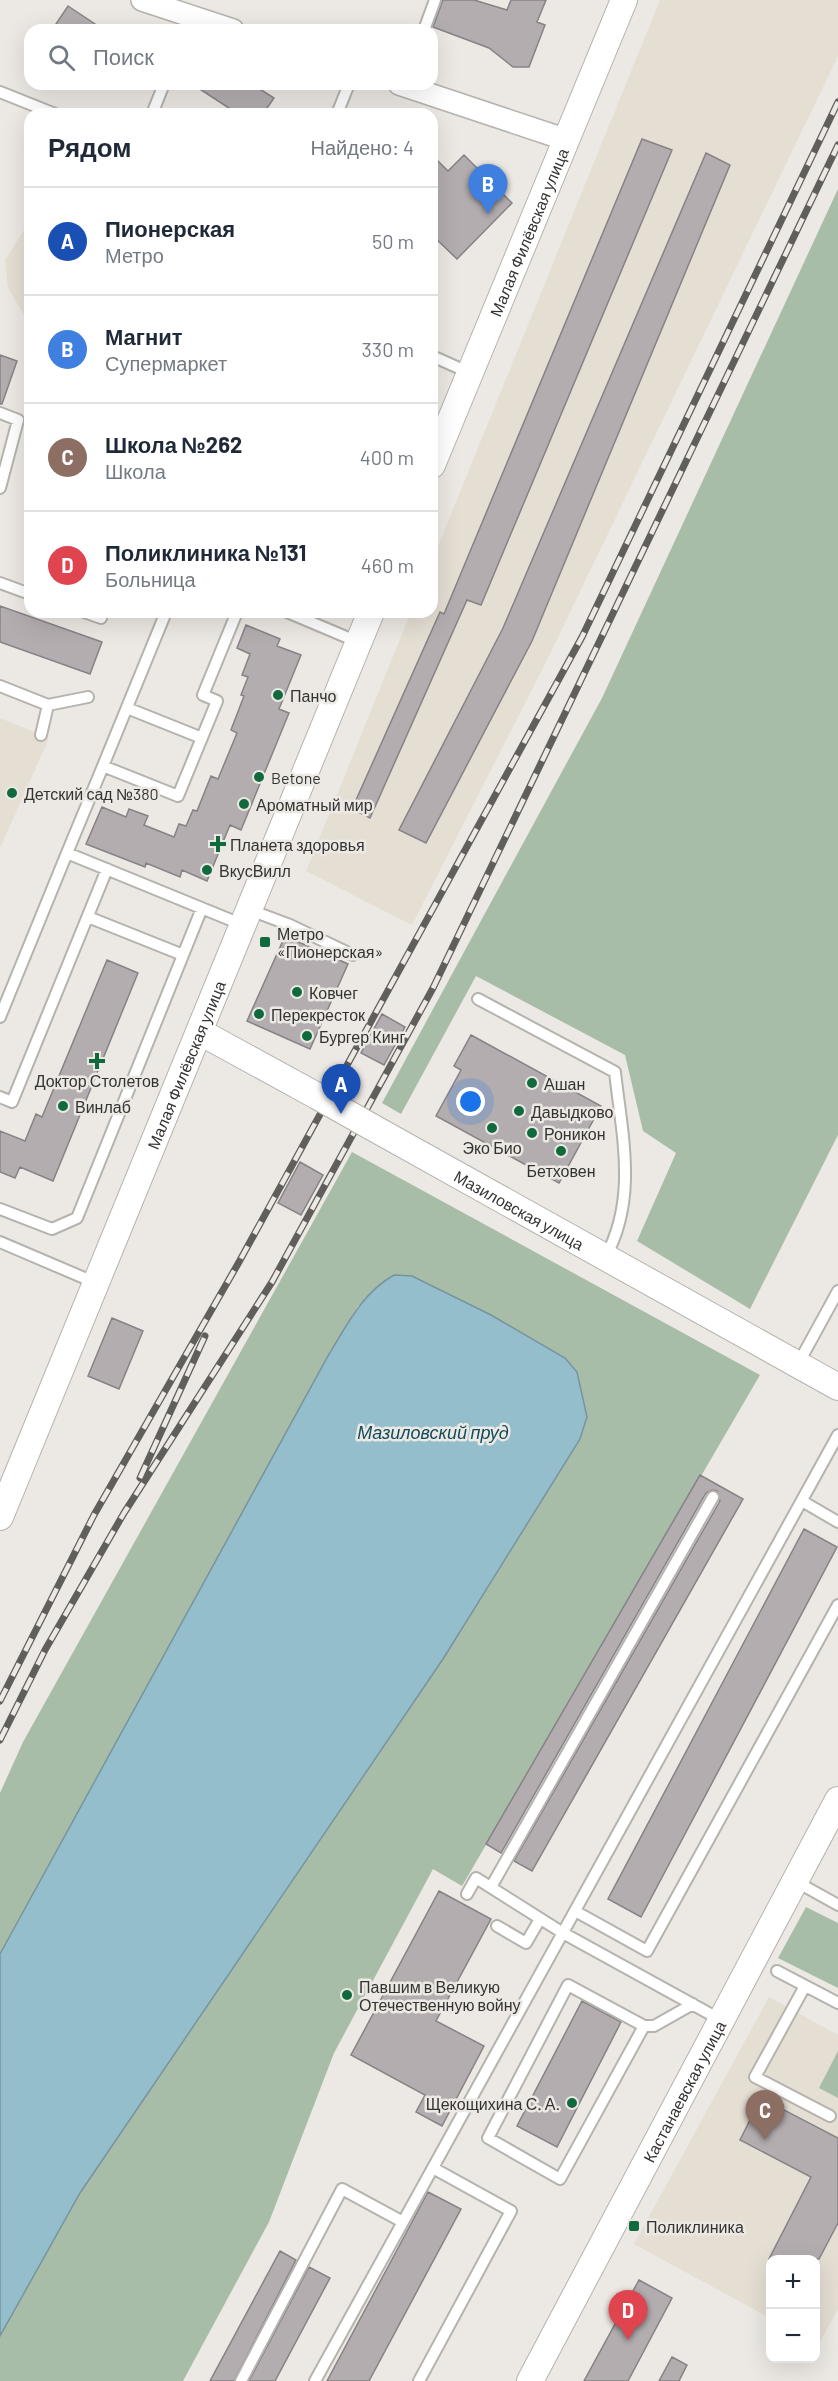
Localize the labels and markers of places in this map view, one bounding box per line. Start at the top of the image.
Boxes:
pin: B [468,164,508,214]
place label: Панчо [290,686,337,705]
marker: Панчо [271,688,285,702]
place label: Betone [271,768,321,787]
marker: Betone [252,770,266,784]
place label: Детский сад №380 [24,784,159,803]
marker: Детский сад №380 [5,786,19,800]
place label: Ароматный мир [256,795,373,814]
marker: Ароматный мир [237,797,251,811]
place label: Планета здоровья [230,835,365,854]
marker: Планета здоровья [211,837,225,851]
place label: ВкусВилл [219,861,291,880]
marker: ВкусВилл [200,863,214,877]
place label: Метро «Пионерская» [277,924,383,961]
marker: Метро «Пионерская» [258,935,272,949]
place label: Ковчег [309,983,358,1002]
marker: Ковчег [290,985,304,999]
place label: Перекресток [271,1005,366,1024]
marker: Перекресток [252,1007,266,1021]
place label: Бургер Кинг [319,1027,405,1046]
marker: Бургер Кинг [300,1029,314,1043]
marker: Доктор Столетов [90,1054,104,1068]
pin: A [322,1064,360,1114]
place label: Доктор Столетов [35,1071,159,1090]
place label: Ашан [544,1074,585,1093]
marker: Ашан [525,1076,539,1090]
place label: Винлаб [75,1097,131,1116]
marker: Винлаб [56,1099,70,1113]
place label: Давыдково [531,1102,613,1121]
marker: Давыдково [512,1104,526,1118]
marker: Эко Био [485,1121,499,1135]
place label: Роникон [544,1124,606,1143]
marker: Роникон [525,1126,539,1140]
place label: Эко Био [462,1138,522,1157]
marker: Бетховен [554,1144,568,1158]
place label: Бетховен [527,1161,595,1180]
place label: Павшим в Великую Отечественную войну [359,1977,521,2014]
marker: Павшим в Великую Отечественную войну [340,1988,354,2002]
pin: C [746,2090,784,2140]
place label: Щекощихина С. А. [426,2094,560,2113]
marker: Щекощихина С. А. [565,2096,579,2110]
place label: Поликлиника [646,2217,744,2236]
marker: Поликлиника [627,2219,641,2233]
pin: D [608,2290,648,2340]

